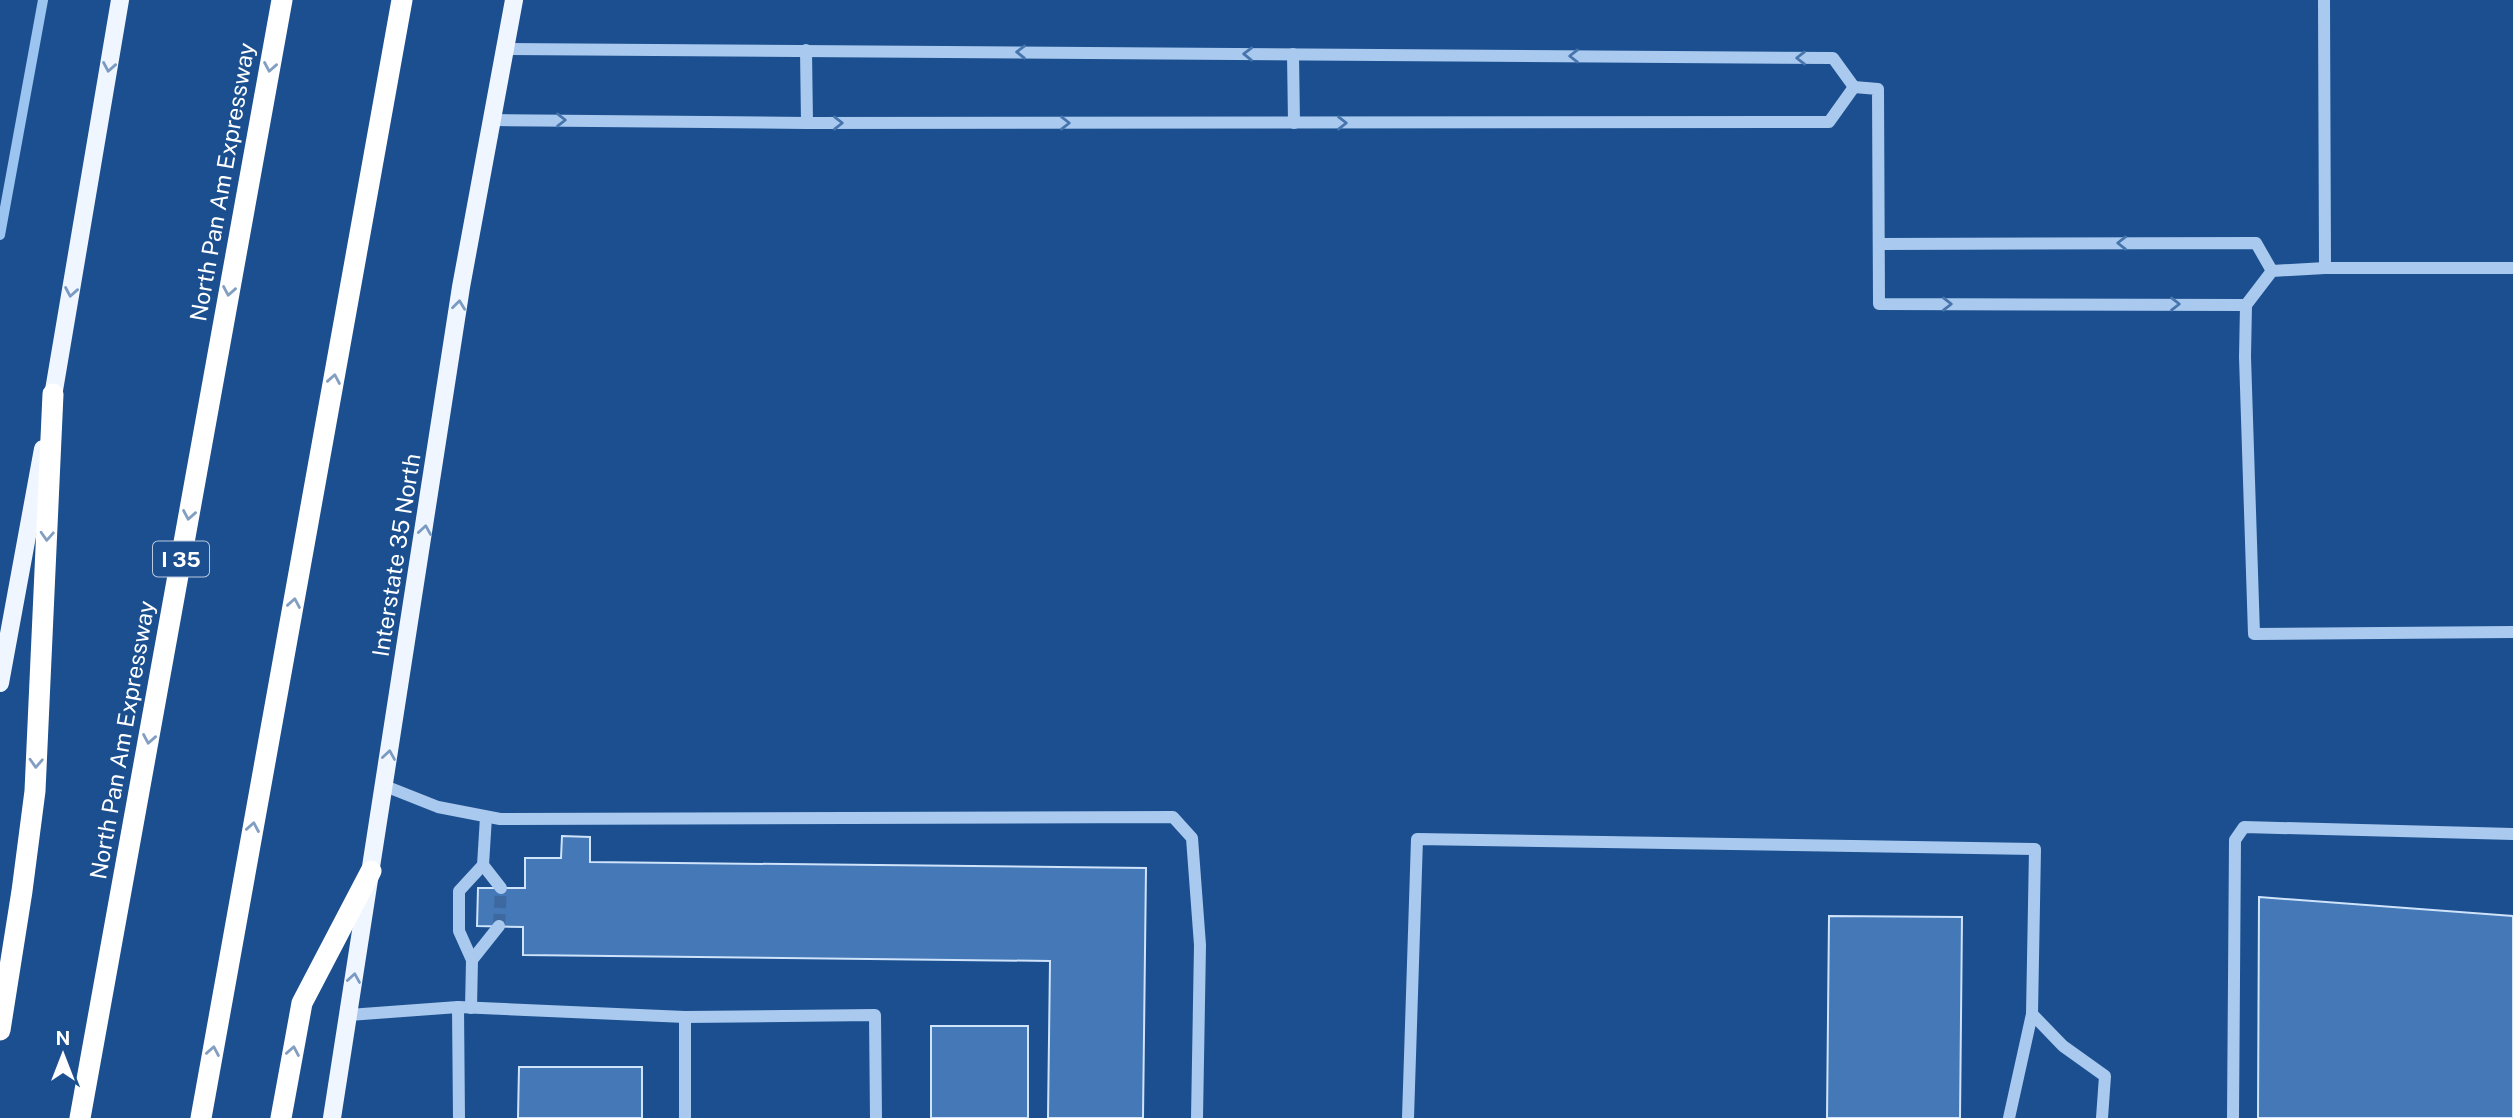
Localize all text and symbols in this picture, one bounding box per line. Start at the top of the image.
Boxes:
street label: North Pan Am Expressway [184,41,260,323]
one-way arrow [1015,44,1025,60]
one-way arrow [1242,46,1253,62]
one-way arrow [1568,48,1578,64]
one-way arrow [1795,50,1806,66]
one-way arrow [102,61,117,73]
one-way arrow [263,61,278,73]
one-way arrow [556,112,567,128]
one-way arrow [833,115,843,131]
one-way arrow [1060,115,1071,131]
one-way arrow [1337,115,1347,131]
one-way arrow [2116,235,2127,251]
one-way arrow [223,285,238,297]
one-way arrow [64,286,79,297]
one-way arrow [1942,296,1953,312]
one-way arrow [2170,296,2180,312]
one-way arrow [452,300,467,311]
one-way arrow [326,373,341,385]
street label: Interstate 35 North [367,451,425,659]
one-way arrow [182,509,197,521]
one-way arrow [417,524,432,536]
one-way arrow [39,531,54,542]
road number: I 35 [153,542,209,576]
one-way arrow [285,597,300,609]
street label: North Pan Am Expressway [84,599,160,881]
one-way arrow [142,733,157,745]
one-way arrow [382,749,397,761]
one-way arrow [28,758,43,769]
one-way arrow [245,821,260,833]
one-way arrow [346,972,361,984]
north arrow [28,1020,98,1090]
text: N [56,1027,70,1049]
one-way arrow [205,1045,220,1057]
one-way arrow [285,1045,300,1057]

